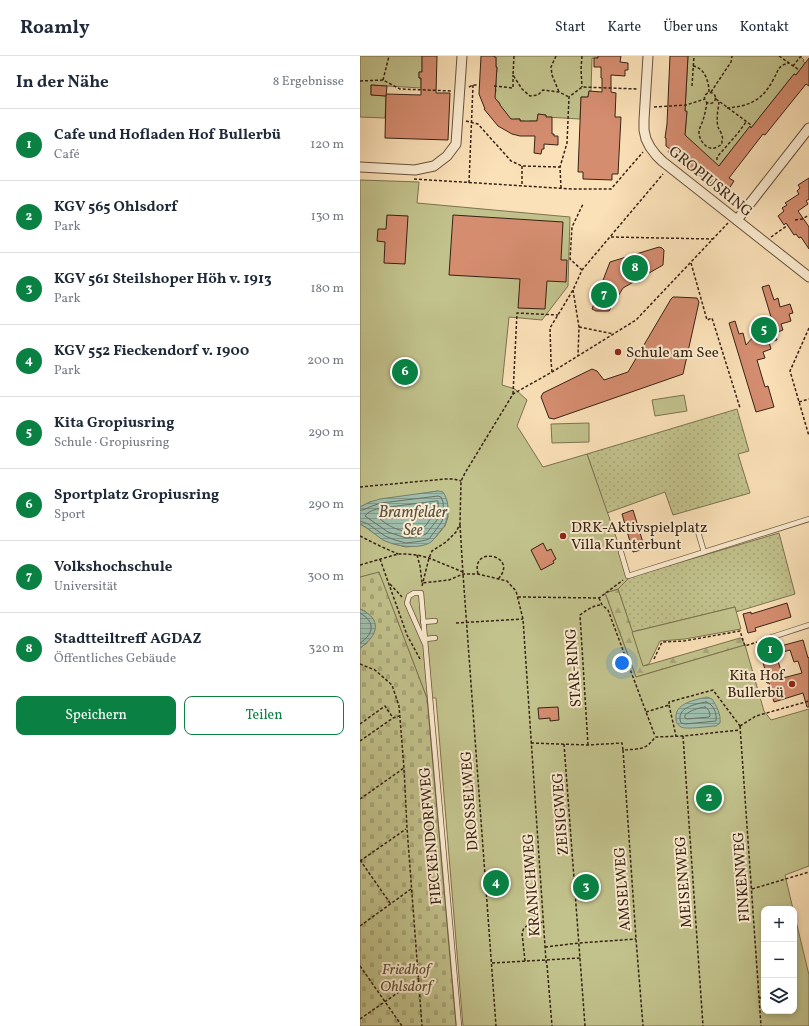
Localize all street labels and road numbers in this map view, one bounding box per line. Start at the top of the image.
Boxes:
street label: GROPIUSRING [664,142,756,223]
street label: STAR-RING [561,628,588,708]
street label: DROSSELWEG [457,750,484,852]
street label: FIECKENDORFWEG [415,766,448,906]
street label: ZEISIGWEG [548,772,575,856]
street label: FINKENWEG [729,831,756,923]
street label: KRANICHWEG [518,833,547,937]
street label: MEISENWEG [671,835,698,928]
street label: AMSELWEG [610,846,637,932]

